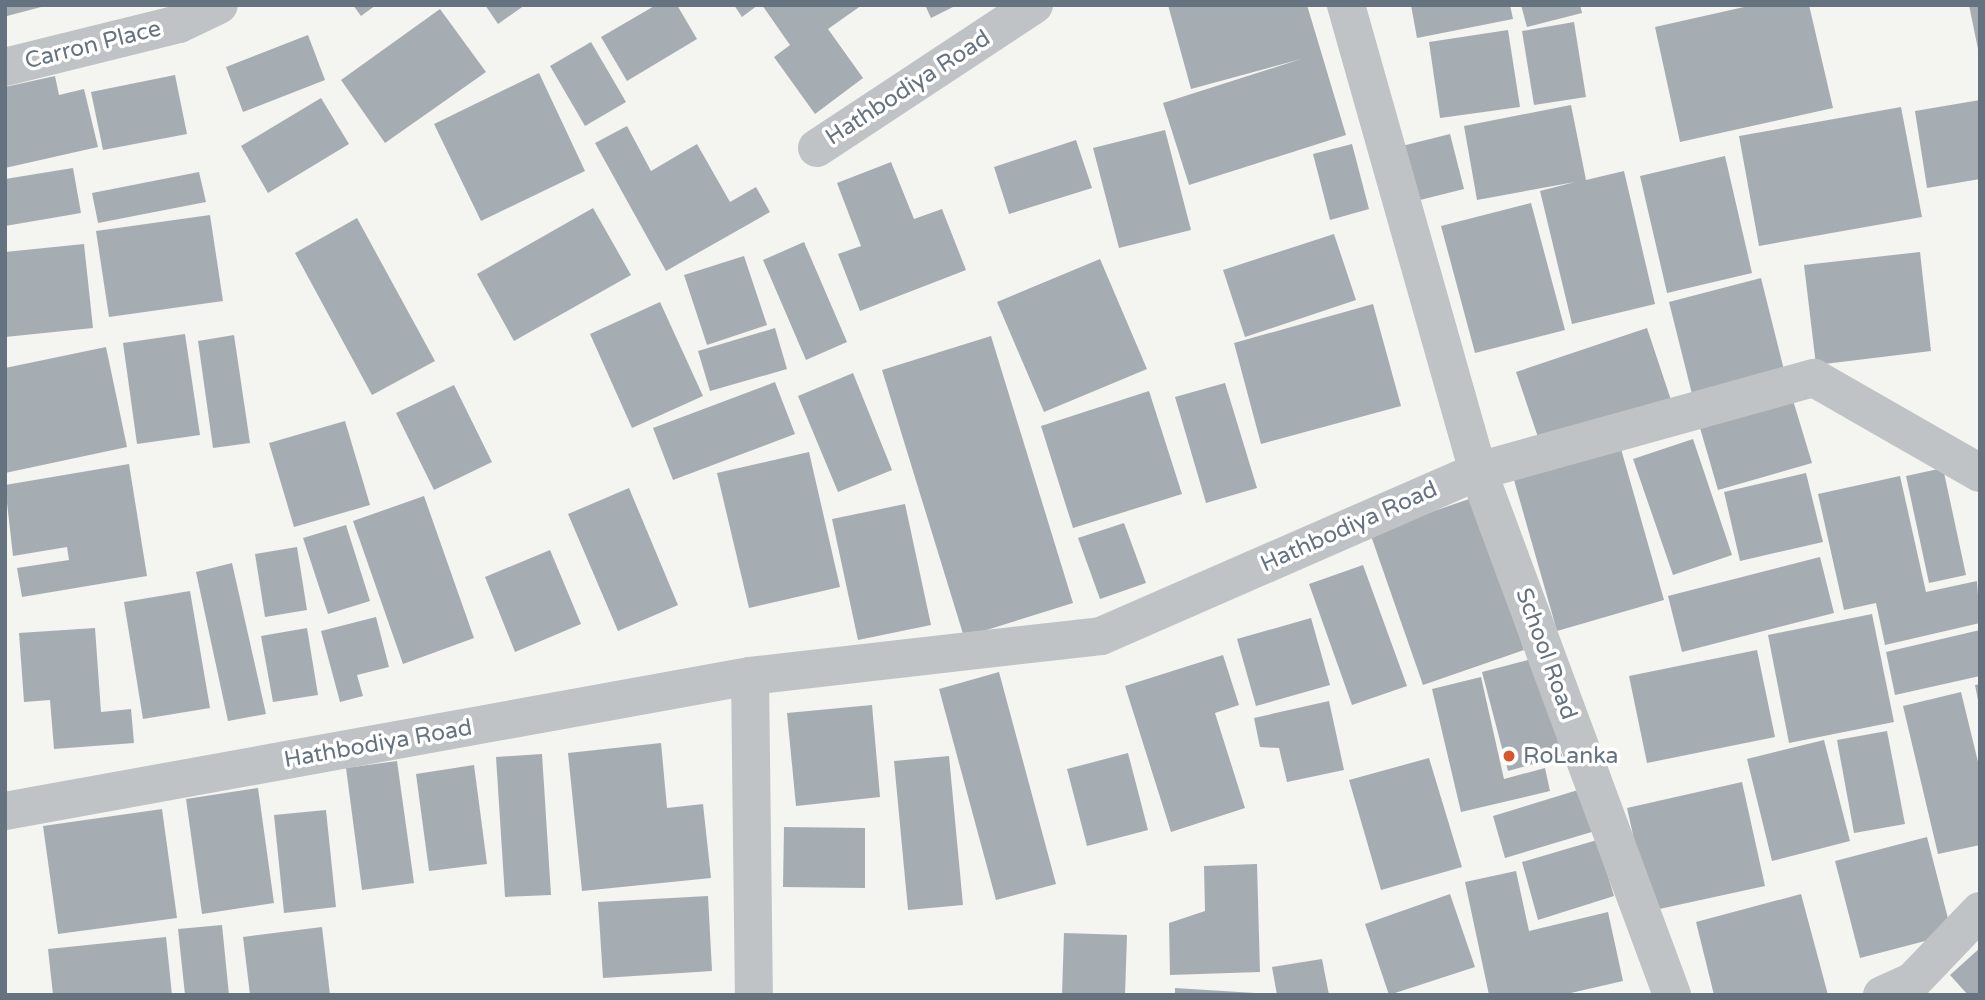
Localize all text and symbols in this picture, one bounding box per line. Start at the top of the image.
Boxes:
street label: Carron Place [22,15,164,75]
street label: Hathbodiya Road [821,25,995,151]
street label: Hathbodiya Road [1256,476,1442,578]
street label: School Road [1509,584,1583,724]
street label: Hathbodiya Road [282,714,474,774]
place label: RoLanka [1523,742,1618,770]
marker: RoLanka [1501,748,1517,764]

